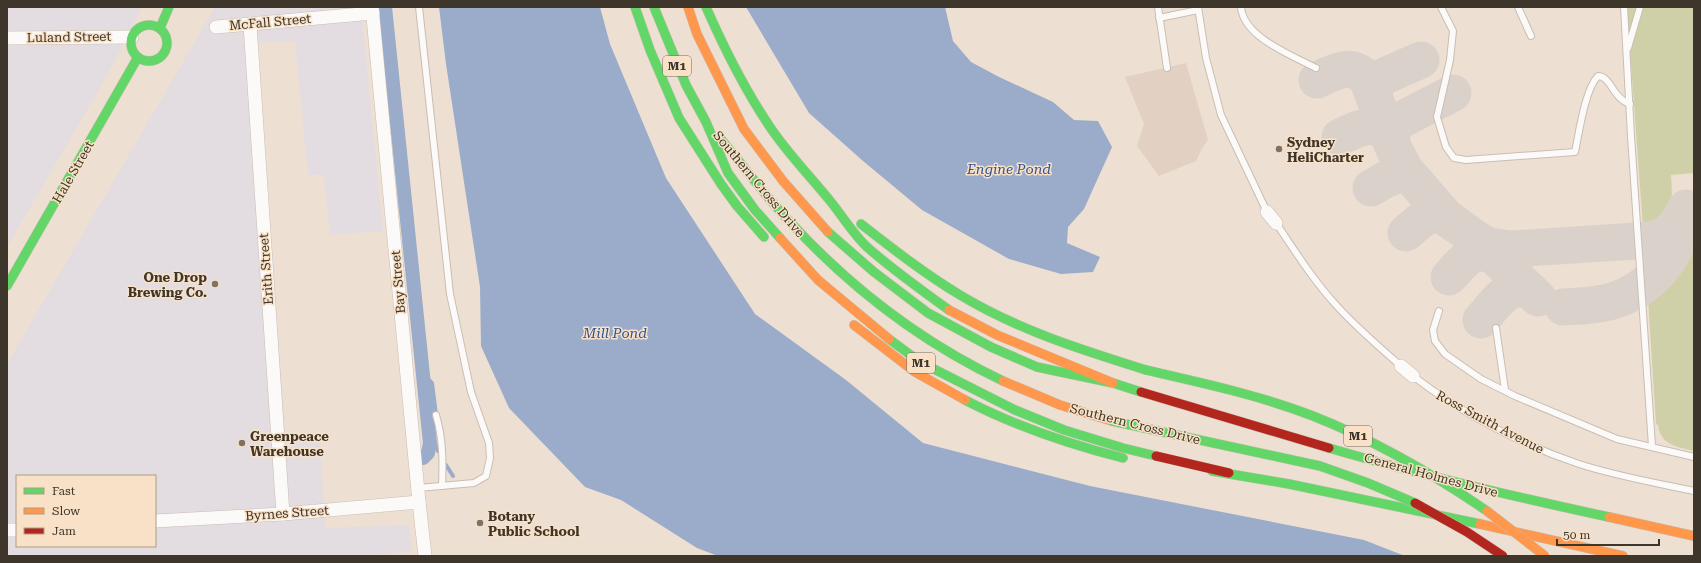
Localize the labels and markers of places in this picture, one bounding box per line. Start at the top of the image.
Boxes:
place label: Sydney HeliCharter [1287,135,1364,165]
marker: Sydney HeliCharter [1274,144,1284,154]
place label: One Drop Brewing Co. [128,270,207,300]
marker: One Drop Brewing Co. [210,279,220,289]
place label: Greenpeace Warehouse [250,429,329,459]
marker: Greenpeace Warehouse [237,438,247,448]
place label: Botany Public School [488,509,580,539]
marker: Botany Public School [475,518,485,528]

